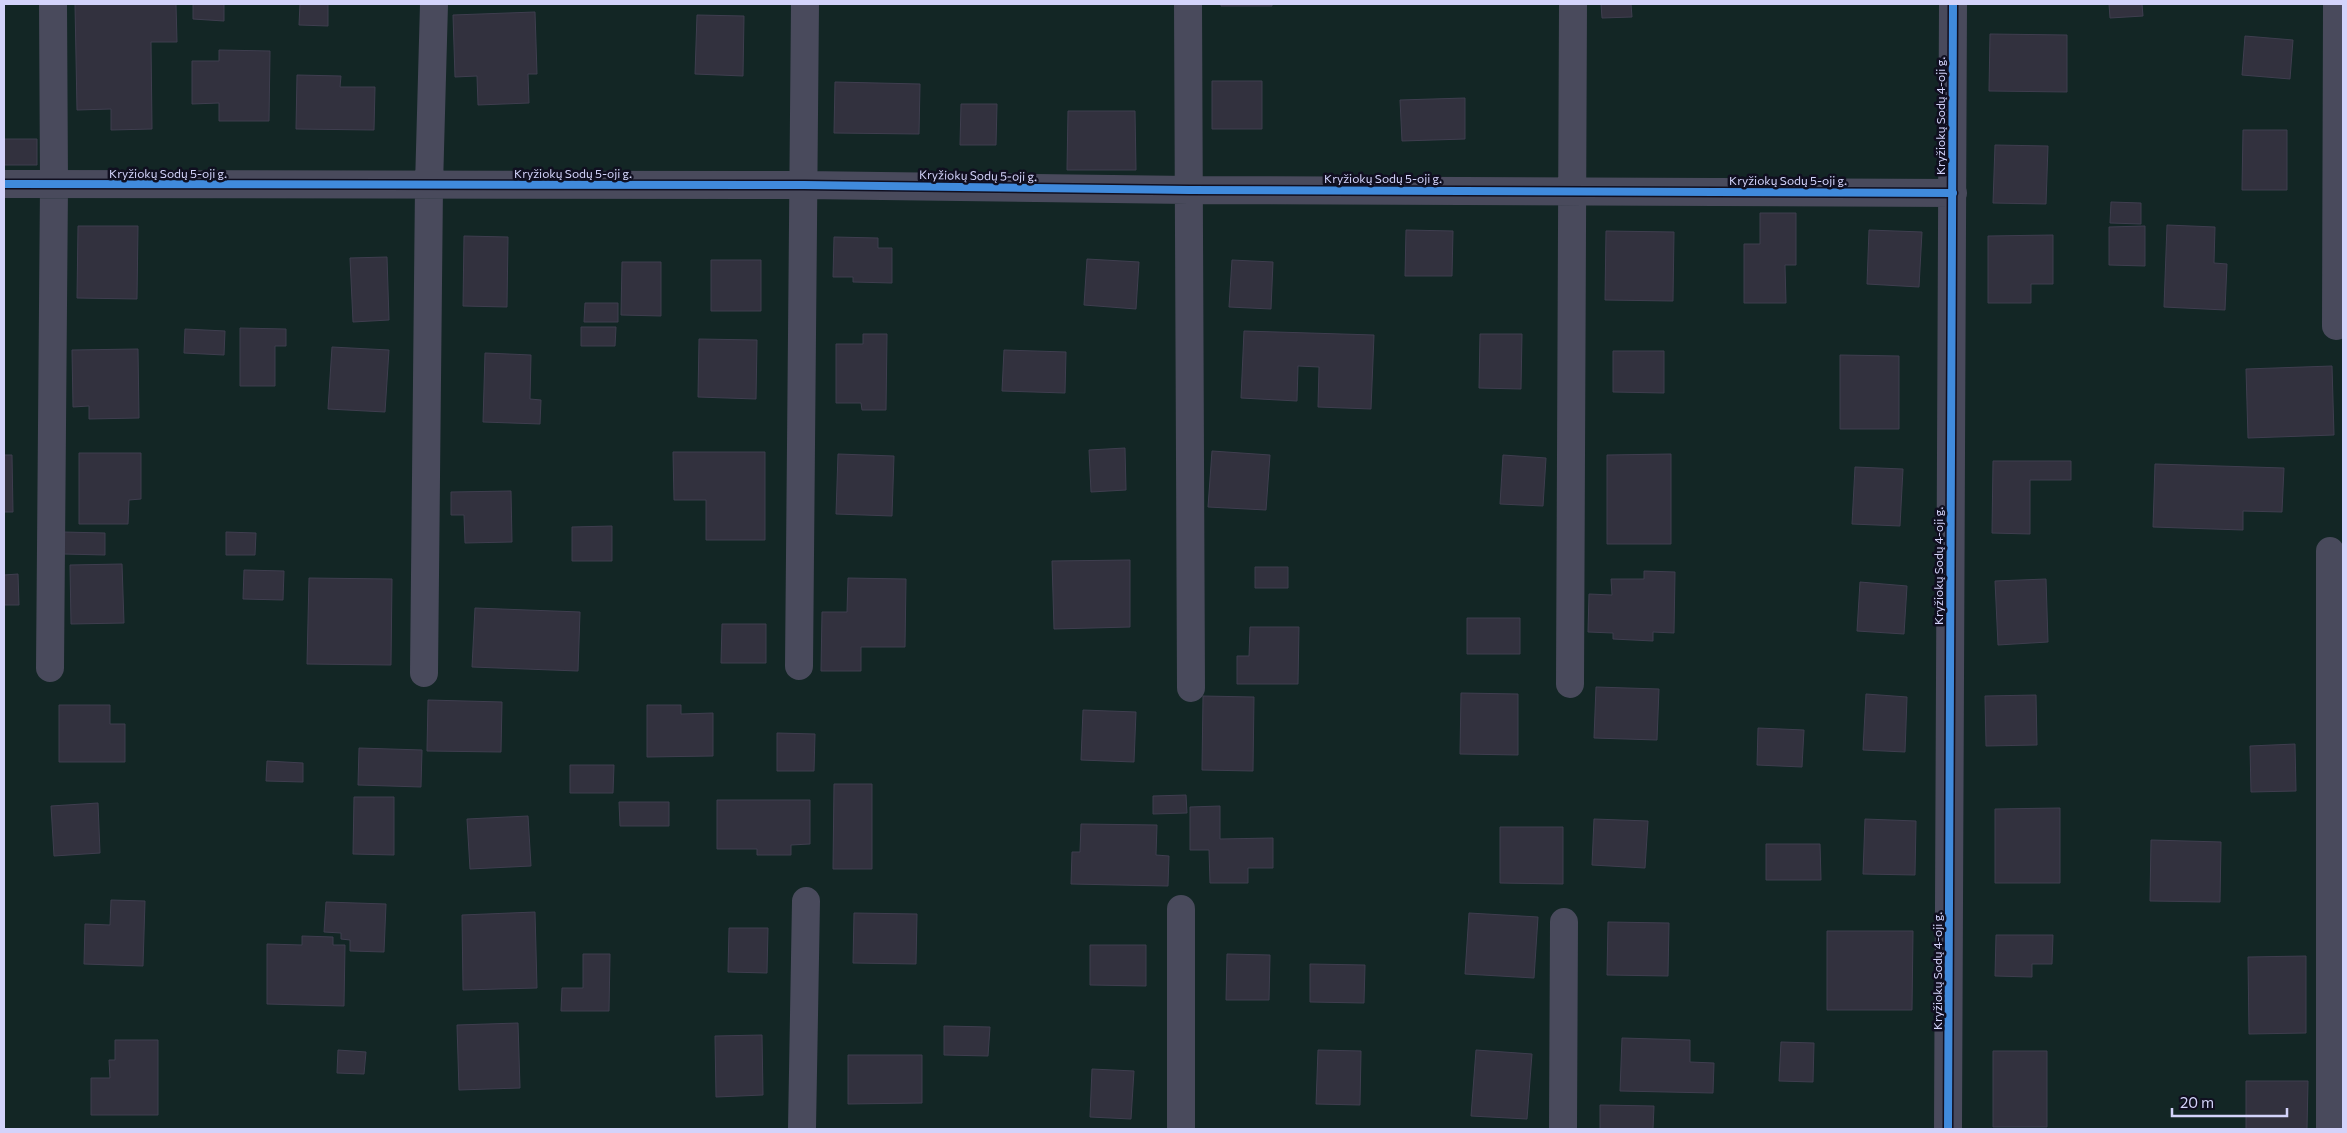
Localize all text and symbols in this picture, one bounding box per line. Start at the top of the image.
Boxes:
street label: Kryžiokų Sodų 4-oji g. [1933,57,1947,175]
street label: Kryžiokų Sodų 5-oji g. [109,166,227,180]
street label: Kryžiokų Sodų 5-oji g. [514,166,632,180]
street label: Kryžiokų Sodų 5-oji g. [919,167,1037,183]
street label: Kryžiokų Sodų 5-oji g. [1324,171,1442,185]
street label: Kryžiokų Sodų 5-oji g. [1729,173,1847,187]
street label: Kryžiokų Sodų 4-oji g. [1931,507,1945,625]
street label: Kryžiokų Sodų 4-oji g. [1930,912,1944,1030]
scale bar [2172,1086,2287,1118]
text: 20 m [2180,1093,2214,1111]

